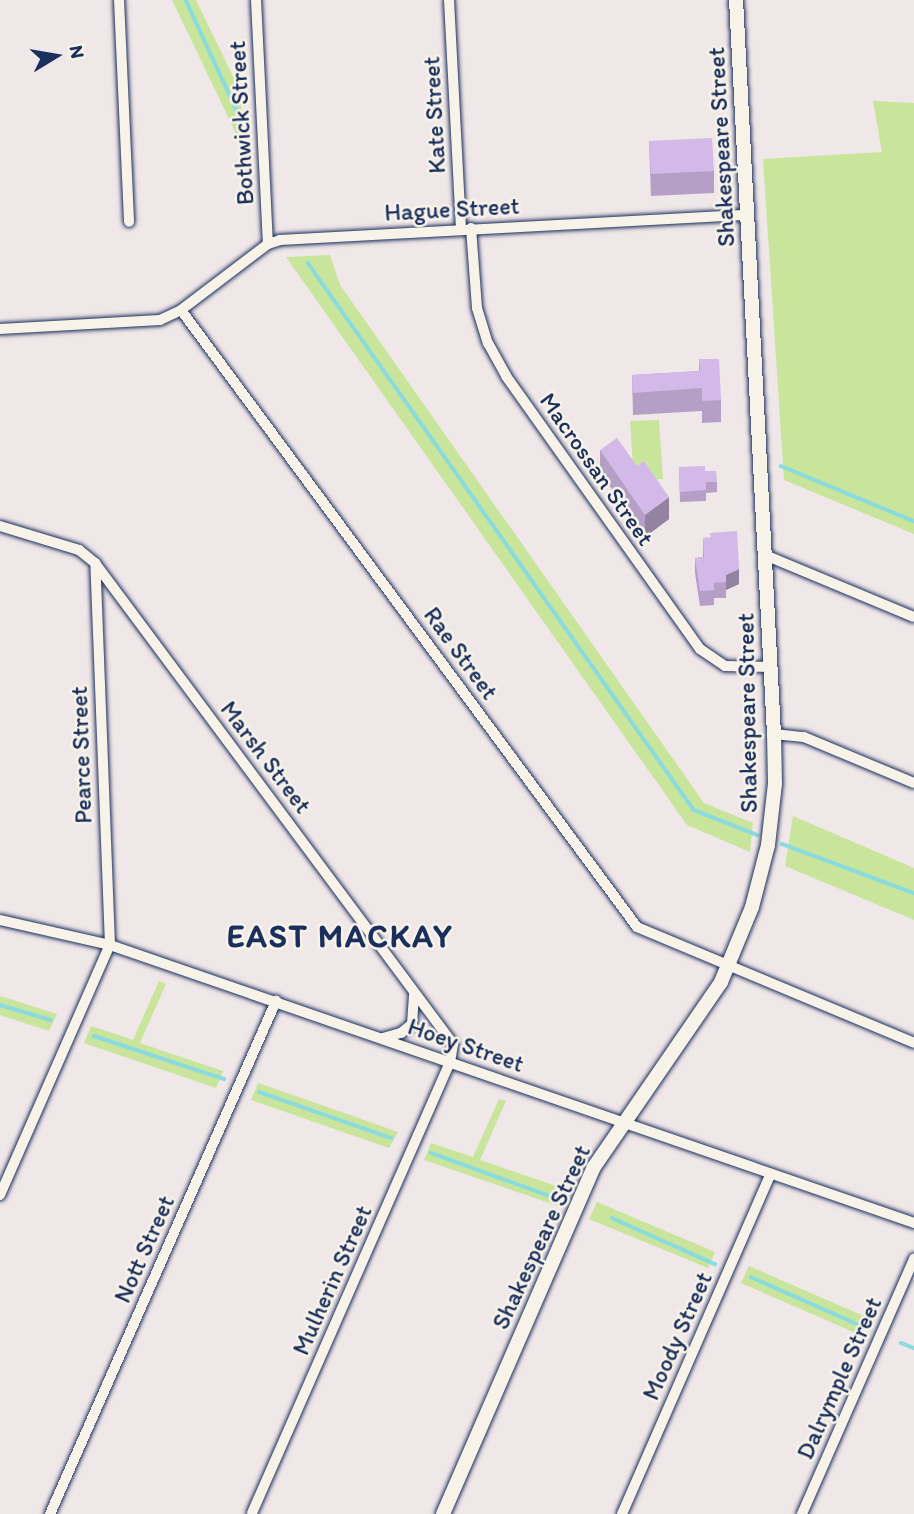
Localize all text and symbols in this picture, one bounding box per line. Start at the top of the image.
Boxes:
north arrow [21,21,91,91]
street label: Bothwick Street [222,40,260,206]
text: N [65,43,90,60]
street label: Shakespeare Street [701,47,741,247]
street label: Kate Street [417,56,451,174]
street label: Hague Street [384,191,520,227]
street label: Macrossan Street [534,387,660,551]
street label: Rae Street [418,601,504,705]
street label: Shakespeare Street [731,613,763,813]
street label: Pearce Street [64,686,98,824]
street label: Marsh Street [214,695,318,819]
district label: EAST MACKAY [227,917,453,955]
street label: Hoey Street [404,1012,528,1078]
street label: Shakespeare Street [486,1141,596,1333]
street label: Nott Street [108,1191,180,1307]
street label: Mulherin Street [286,1201,378,1359]
street label: Moody Street [636,1268,718,1404]
street label: Dalrymple Street [790,1292,888,1464]

